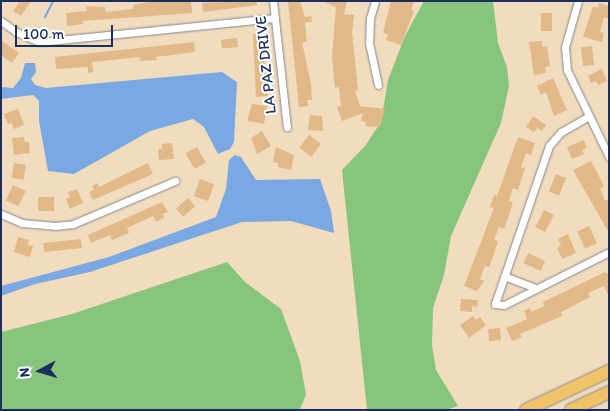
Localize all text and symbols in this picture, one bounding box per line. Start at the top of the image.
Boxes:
scale bar [18,15,115,47]
street label: LA PAZ DRIVE [251,15,281,115]
text: 100 m [23,25,64,43]
north arrow [15,346,65,396]
text: N [16,367,34,378]

